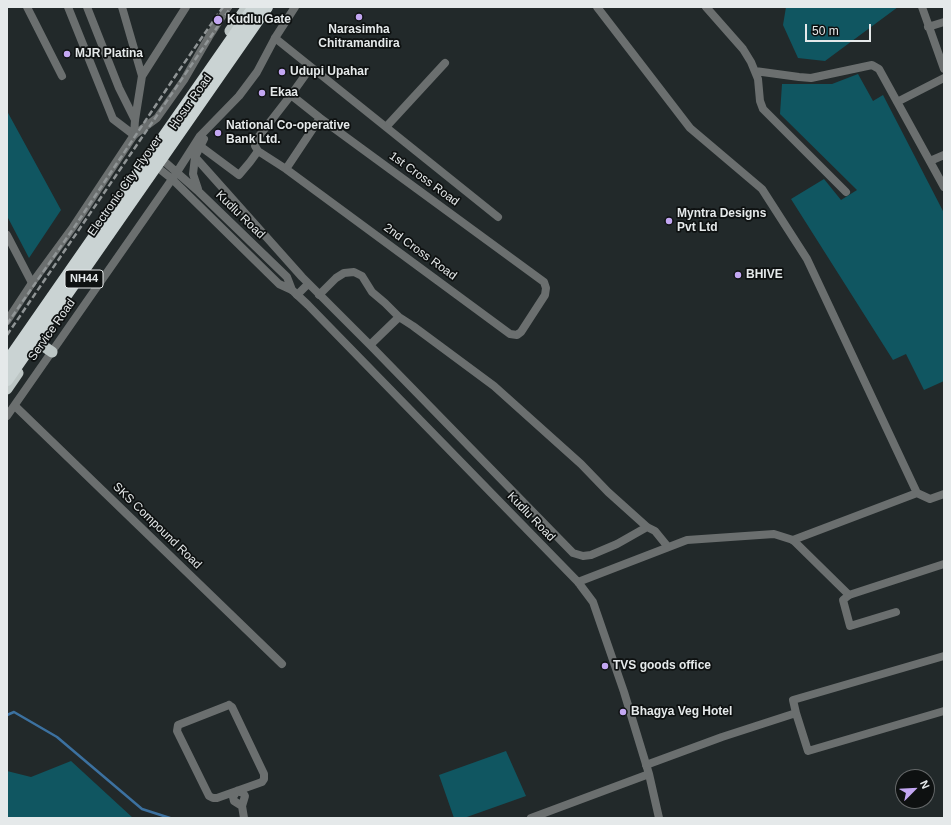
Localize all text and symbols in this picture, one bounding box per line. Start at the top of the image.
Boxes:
marker: Narasimha Chitramandira [354,12,364,22]
place label: Kudlu Gate [227,13,291,27]
marker: Kudlu Gate [212,14,224,26]
scale bar [807,16,873,42]
place label: Narasimha Chitramandira [318,23,400,51]
text: 50 m [812,24,839,38]
place label: MJR Platina [75,47,143,61]
marker: MJR Platina [62,49,72,59]
place label: Udupi Upahar [290,65,369,79]
marker: Udupi Upahar [277,67,287,77]
street label: Hosur Road [167,72,215,132]
place label: Ekaa [270,86,298,100]
marker: Ekaa [257,88,267,98]
place label: National Co-operative Bank Ltd. [226,119,350,147]
marker: National Co-operative Bank Ltd. [213,128,223,138]
street label: Electronic City Flyover [85,133,165,239]
street label: 1st Cross Road [386,149,462,209]
street label: Kudlu Road [212,188,268,242]
place label: Myntra Designs Pvt Ltd [677,207,766,235]
marker: Myntra Designs Pvt Ltd [664,216,674,226]
street label: 2nd Cross Road [381,221,459,283]
place label: BHIVE [746,268,783,282]
road number: NH44 [65,270,103,288]
marker: BHIVE [733,270,743,280]
street label: Service Road [25,296,79,364]
street label: SKS Compound Road [110,480,204,572]
street label: Kudlu Road [504,489,558,545]
place label: TVS goods office [613,659,711,673]
marker: TVS goods office [600,661,610,671]
place label: Bhagya Veg Hotel [631,705,732,719]
marker: Bhagya Veg Hotel [618,707,628,717]
north arrow [895,769,935,809]
text: N [918,778,932,791]

